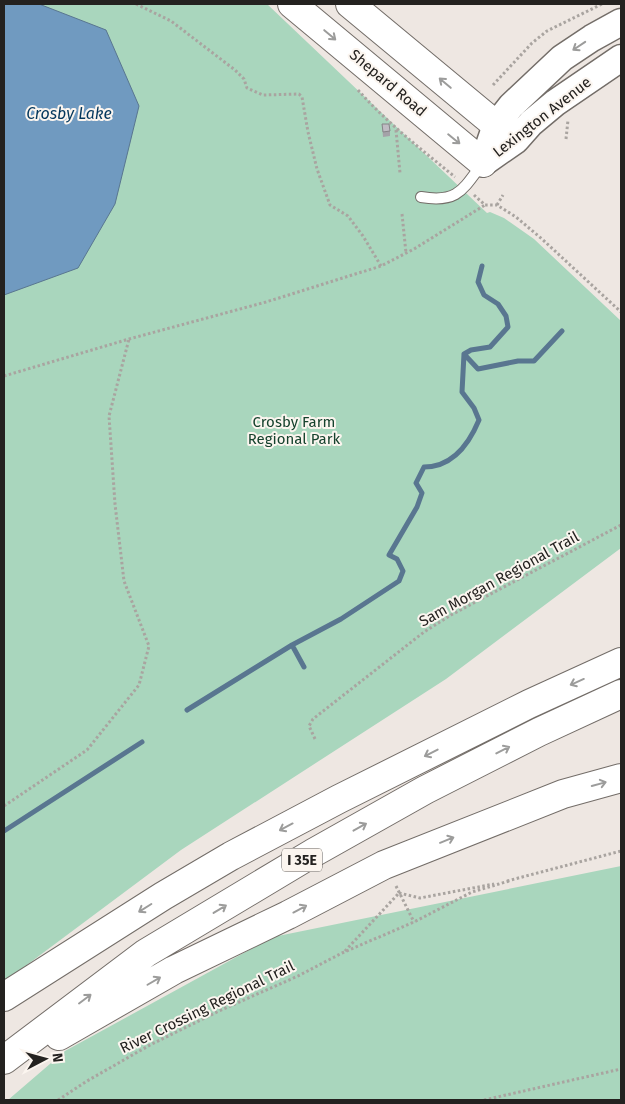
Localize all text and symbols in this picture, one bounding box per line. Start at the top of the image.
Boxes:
one-way arrow [323,29,336,41]
one-way arrow [573,42,587,52]
street label: Shepard Road [346,46,430,120]
street label: Lexington Avenue [489,73,595,161]
one-way arrow [439,78,452,89]
water label: Crosby Lake [26,104,112,123]
one-way arrow [448,134,461,145]
park label: Crosby Farm Regional Park [248,413,341,448]
street label: Sam Morgan Regional Trail [416,527,583,630]
one-way arrow [570,678,585,688]
one-way arrow [495,745,510,754]
one-way arrow [423,748,438,758]
one-way arrow [591,779,607,789]
one-way arrow [352,822,367,831]
one-way arrow [279,823,294,832]
one-way arrow [439,835,454,845]
road number: I 35E [282,848,322,872]
one-way arrow [138,903,152,913]
one-way arrow [212,903,226,913]
one-way arrow [292,904,307,913]
street label: River Crossing Regional Trail [117,957,298,1057]
one-way arrow [147,976,161,986]
one-way arrow [78,993,91,1004]
north arrow [20,1034,70,1084]
text: N [48,1052,66,1063]

